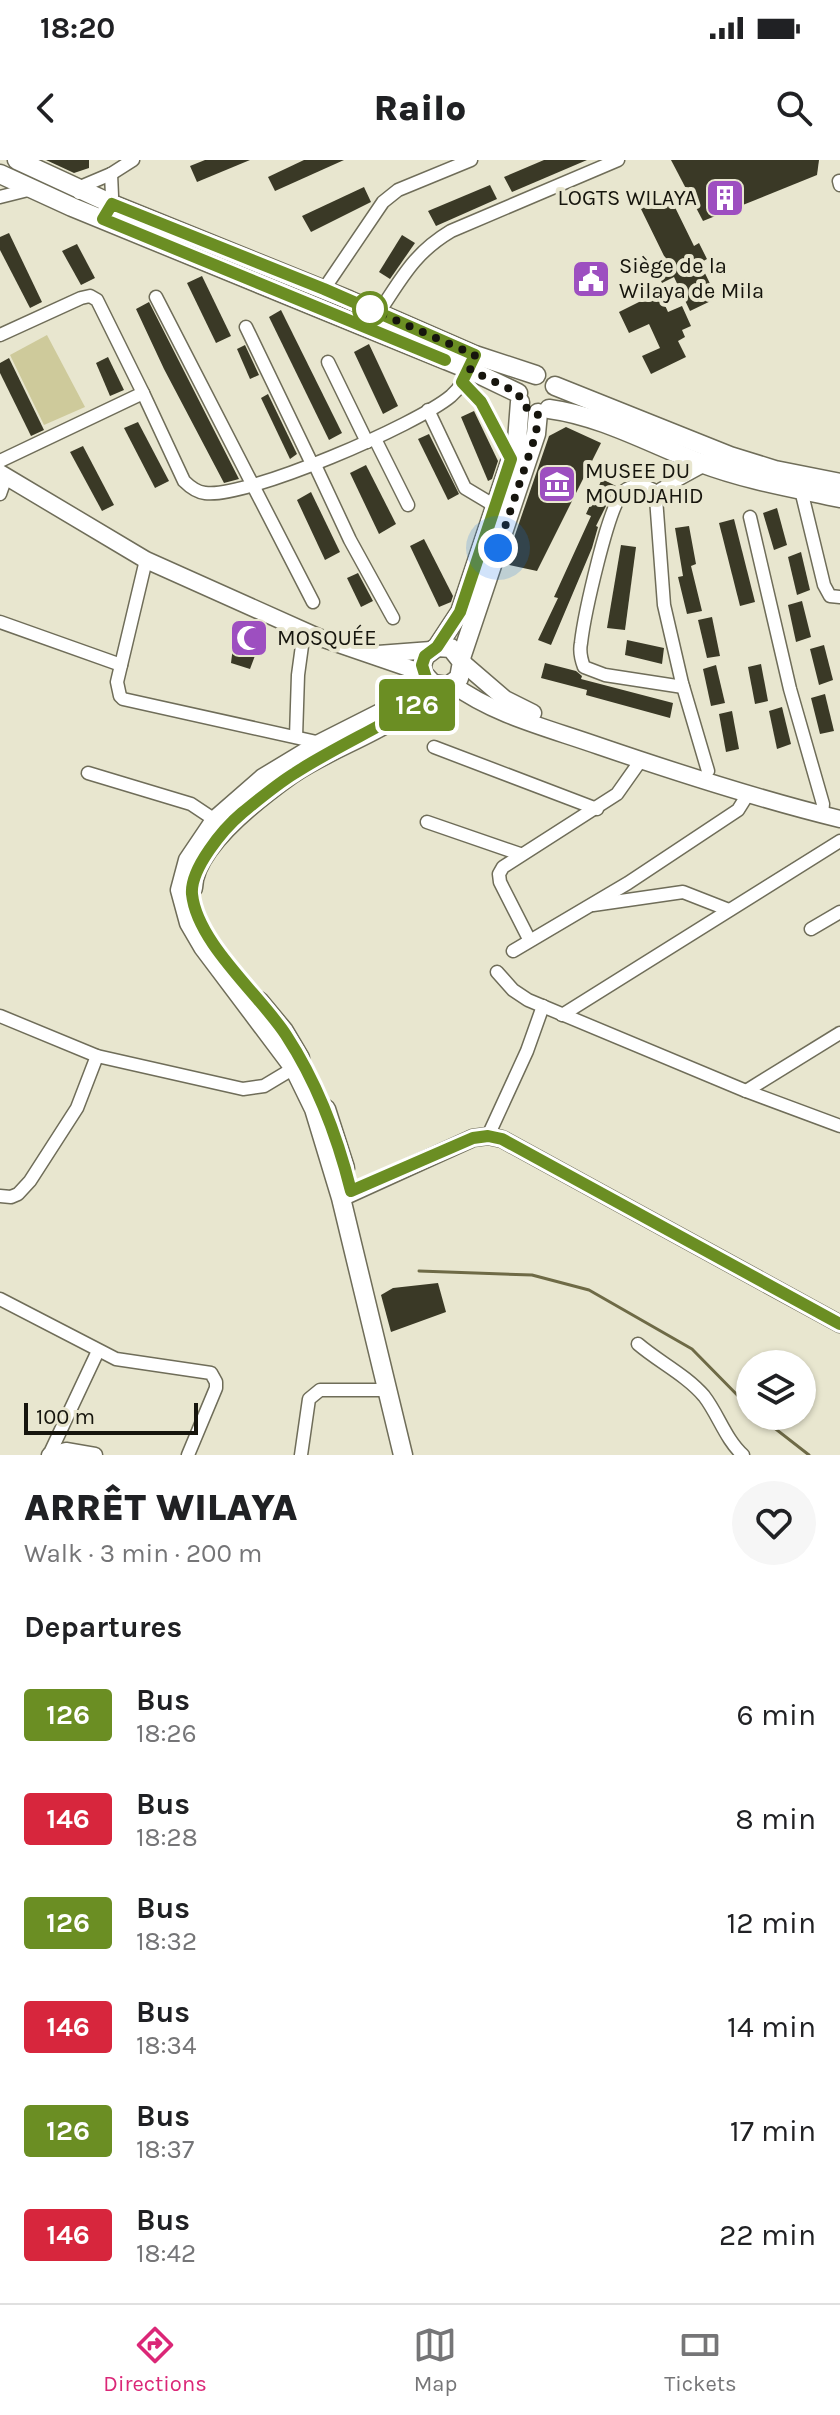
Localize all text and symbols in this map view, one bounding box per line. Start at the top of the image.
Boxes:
text: 18:20 [40,10,115,46]
icon: back [24,86,68,130]
icon: search [772,86,816,130]
text: Railo [374,87,466,129]
building icon: LOGTS WILAYA [704,177,746,219]
place label: LOGTS WILAYA [557,185,697,211]
place label: Siège de la Wilaya de Mila [619,253,764,304]
public building icon: Siège de la Wilaya de Mila [570,258,612,300]
unlabelled marker [353,292,387,326]
place label: MUSEE DU MOUDJAHID [585,458,704,509]
museum icon: MUSEE DU MOUDJAHID [536,463,578,505]
your location [478,528,518,568]
mosque icon: MOSQUÉE [228,617,270,659]
place label: MOSQUÉE [277,624,377,651]
line badge: 126 [371,679,463,731]
text: 126 [395,688,439,721]
map controls [736,1350,816,1430]
button: layers [736,1350,816,1430]
scale bar [24,1399,198,1435]
text: 100 m [36,1404,95,1430]
button: heart [732,1481,816,1565]
text: ARRÊT WILAYA [24,1485,298,1530]
text: Walk · 3 min · 200 m [24,1538,262,1569]
text: Departures [24,1609,182,1645]
text: Bus [136,1682,190,1718]
text: 6 min [737,1697,816,1733]
text: 126 [46,1698,90,1731]
text: 18:26 [136,1718,197,1749]
text: Bus [136,1786,190,1822]
text: 8 min [735,1801,816,1837]
text: 146 [46,1802,90,1835]
text: 18:28 [136,1822,198,1853]
text: Bus [136,1890,190,1926]
text: 12 min [726,1905,816,1941]
text: 126 [46,1906,90,1939]
text: 18:32 [136,1926,197,1957]
text: Bus [136,1994,190,2030]
text: 14 min [727,2009,816,2045]
text: 146 [46,2010,90,2043]
text: 18:34 [136,2030,196,2061]
text: Bus [136,2098,190,2134]
text: 17 min [730,2113,816,2149]
text: 126 [46,2114,90,2147]
text: 18:37 [136,2134,194,2165]
text: Bus [136,2202,190,2238]
text: 22 min [719,2217,816,2253]
text: 146 [46,2218,90,2251]
text: 18:42 [136,2238,196,2269]
tab: Directions [103,2323,207,2397]
tab: Map [413,2323,457,2397]
tab: Tickets [664,2323,737,2397]

